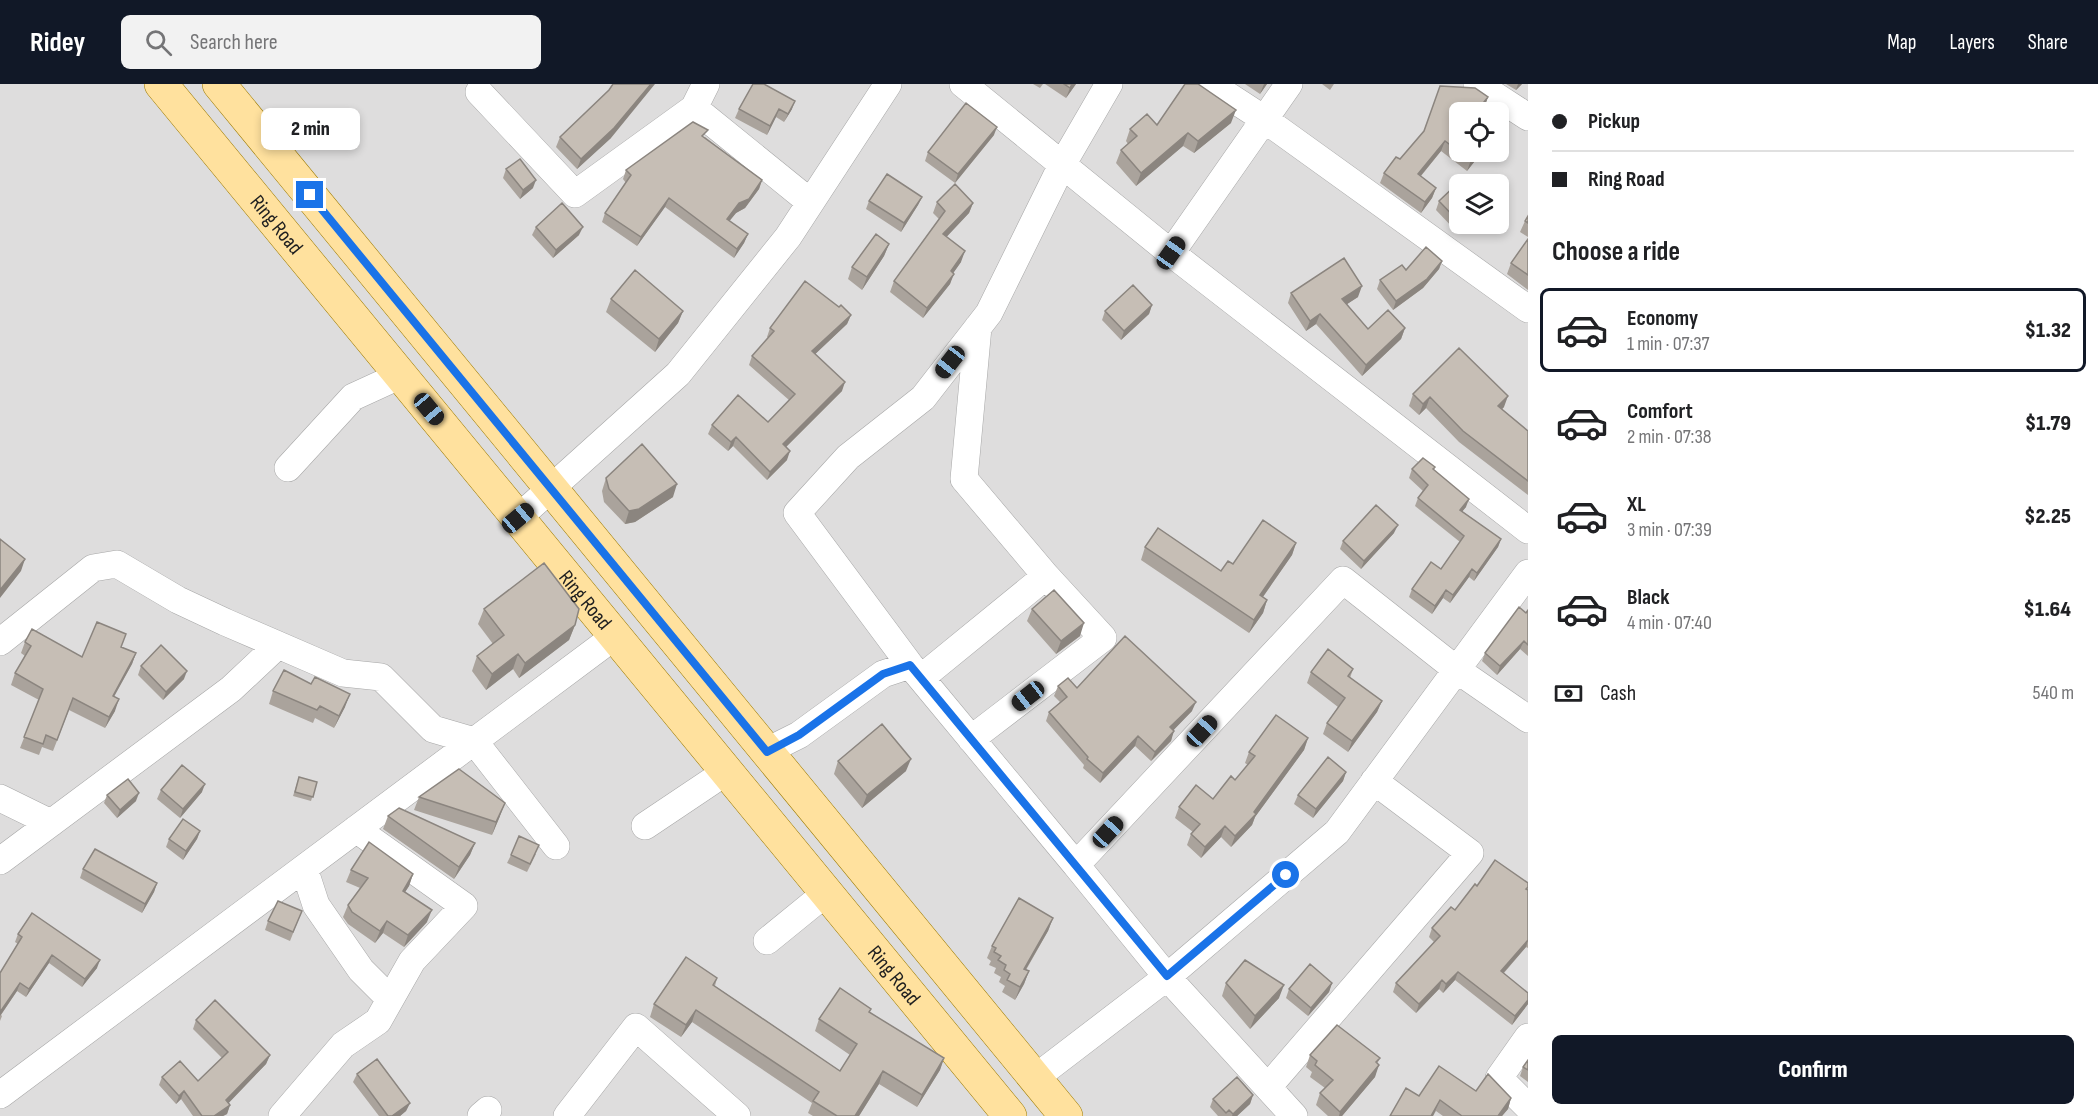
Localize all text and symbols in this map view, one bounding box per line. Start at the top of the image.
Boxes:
search box [121,15,541,69]
text: Ridey [30,26,85,59]
icon: search [142,26,175,59]
text: Search here [190,29,278,56]
text: Map [1887,30,1916,55]
text: Layers [1949,30,1995,55]
text: Share [2028,30,2068,55]
map controls [1449,102,1509,234]
button: locate [1449,102,1509,162]
callout: 2 min [260,108,360,150]
text: Pickup [1588,108,1640,135]
text: 2 min [291,117,330,141]
text: Ring Road [1588,166,1664,193]
button: layers [1449,174,1509,234]
route end [296,181,323,208]
street label: Ring Road [245,190,308,260]
car [1153,233,1189,273]
text: Choose a ride [1552,236,1680,268]
icon: car [1555,303,1609,357]
text: Economy [1627,305,1698,332]
text: $1.32 [2025,317,2071,344]
text: 1 min · 07:37 [1627,332,1710,356]
car [932,342,968,382]
car [411,389,447,429]
icon: car [1555,396,1609,450]
text: Comfort [1627,398,1693,425]
text: $1.79 [2025,410,2071,437]
text: 2 min · 07:38 [1627,425,1712,449]
icon: car [1555,489,1609,543]
text: XL [1627,491,1646,518]
car [498,500,538,536]
text: $2.25 [2024,503,2071,530]
text: 3 min · 07:39 [1627,518,1712,542]
street label: Ring Road [553,565,617,635]
icon: car [1555,582,1609,636]
text: Black [1627,584,1669,611]
text: $1.64 [2024,596,2071,623]
text: 4 min · 07:40 [1627,611,1712,635]
icon: cash [1552,677,1585,710]
car [1008,678,1048,714]
text: Cash [1600,680,1636,707]
text: 540 m [2033,681,2074,705]
car [1183,712,1221,750]
car [1089,813,1127,851]
route start [1272,861,1299,888]
street label: Ring Road [862,941,925,1010]
button: Confirm [1552,1035,2074,1104]

